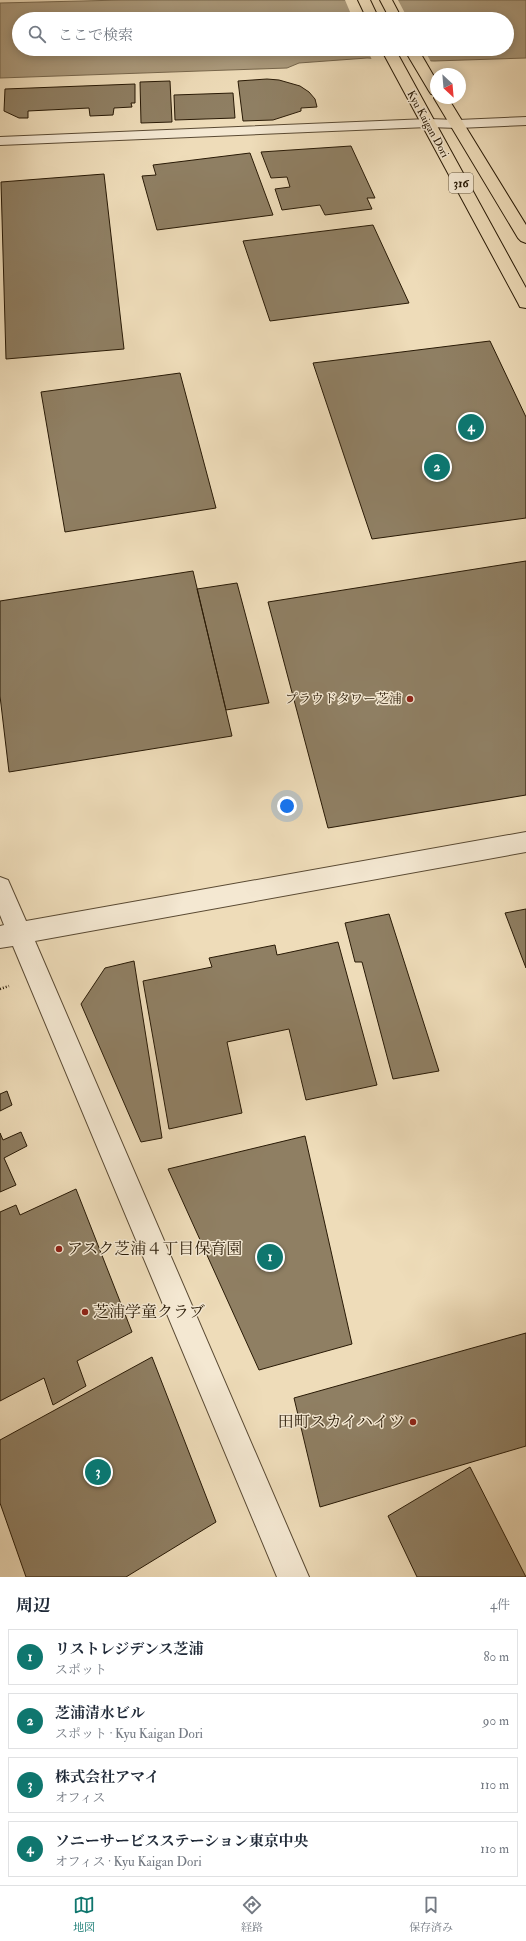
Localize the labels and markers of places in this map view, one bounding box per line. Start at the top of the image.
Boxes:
pin: 4 [458,412,484,442]
pin: 2 [424,452,450,482]
place label: プラウドタワー芝浦 [285,691,402,707]
marker: プラウドタワー芝浦 [405,694,415,704]
place label: アスク芝浦４丁目保育園 [67,1239,242,1259]
pin: 1 [257,1242,283,1272]
marker: アスク芝浦４丁目保育園 [54,1244,64,1254]
place label: 芝浦学童クラブ [93,1302,205,1322]
marker: 芝浦学童クラブ [80,1307,90,1317]
place label: 田町スカイハイツ [278,1412,405,1432]
marker: 田町スカイハイツ [408,1417,418,1427]
pin: 3 [85,1457,111,1487]

